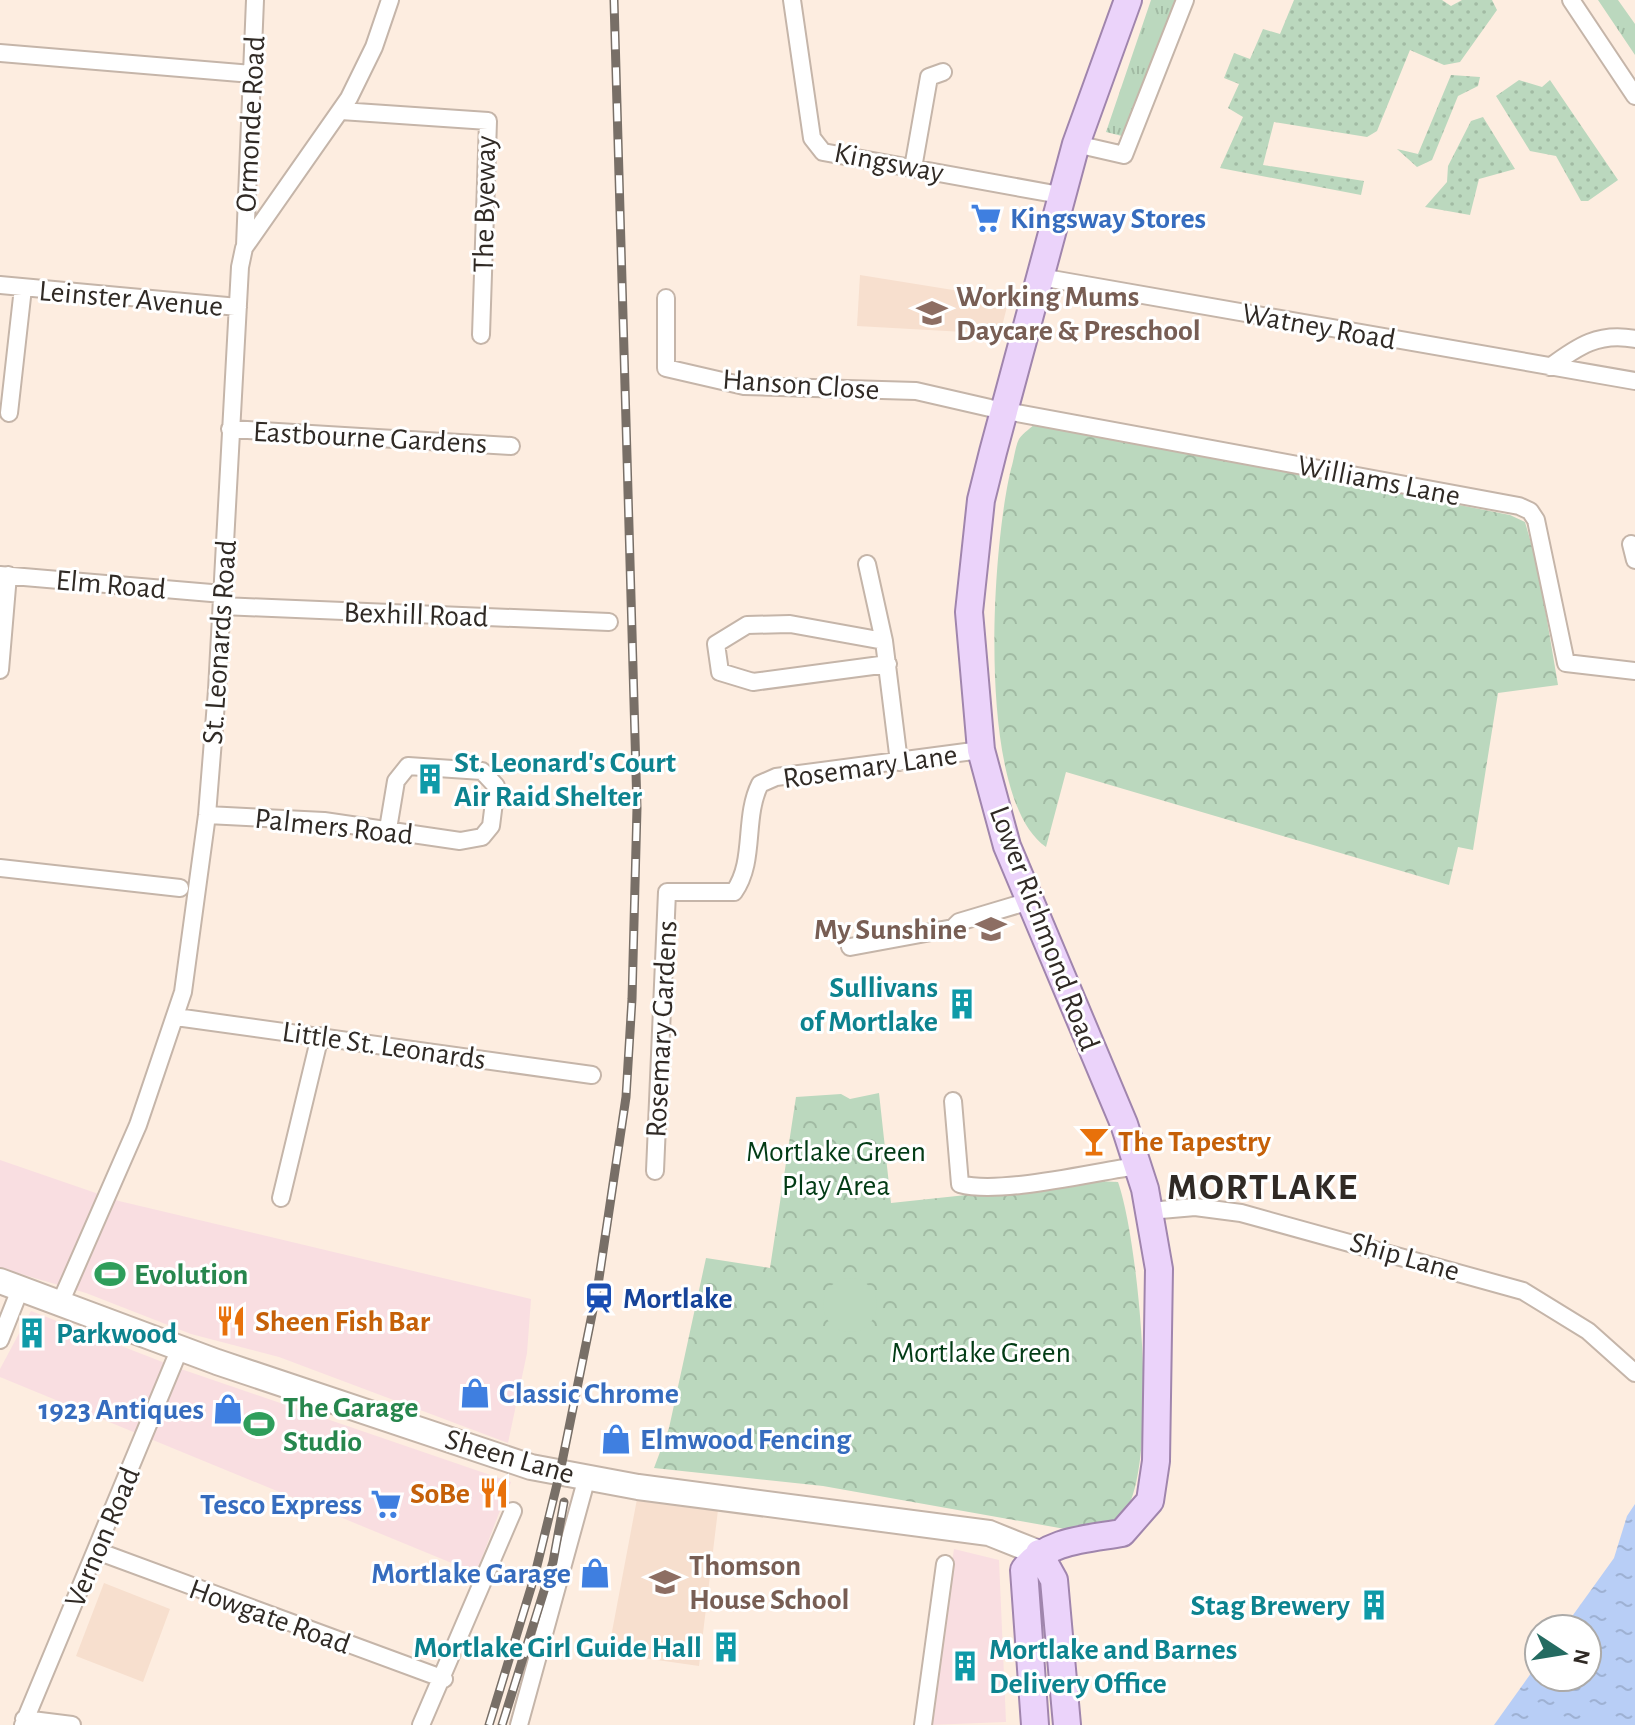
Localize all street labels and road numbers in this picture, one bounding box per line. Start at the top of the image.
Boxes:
street label: Ormonde Road [231,35,271,213]
street label: The Byeway [469,135,501,273]
street label: Kingsway [832,138,946,188]
street label: Leinster Avenue [38,276,224,322]
street label: Watney Road [1240,299,1398,355]
street label: Hanson Close [721,365,881,405]
street label: Eastbourne Gardens [252,417,488,459]
street label: Williams Lane [1295,451,1463,511]
street label: St. Leonards Road [198,539,242,745]
street label: Elm Road [55,565,167,605]
street label: Bexhill Road [343,597,489,633]
street label: Rosemary Lane [781,740,959,794]
street label: Lower Richmond Road [984,802,1105,1055]
street label: Palmers Road [253,804,415,850]
street label: Rosemary Gardens [641,920,683,1138]
street label: Little St. Leonards [280,1017,488,1075]
street label: Ship Lane [1347,1227,1463,1287]
street label: Sheen Lane [442,1424,578,1490]
street label: Vernon Road [60,1463,146,1612]
street label: Howgate Road [185,1574,354,1660]

